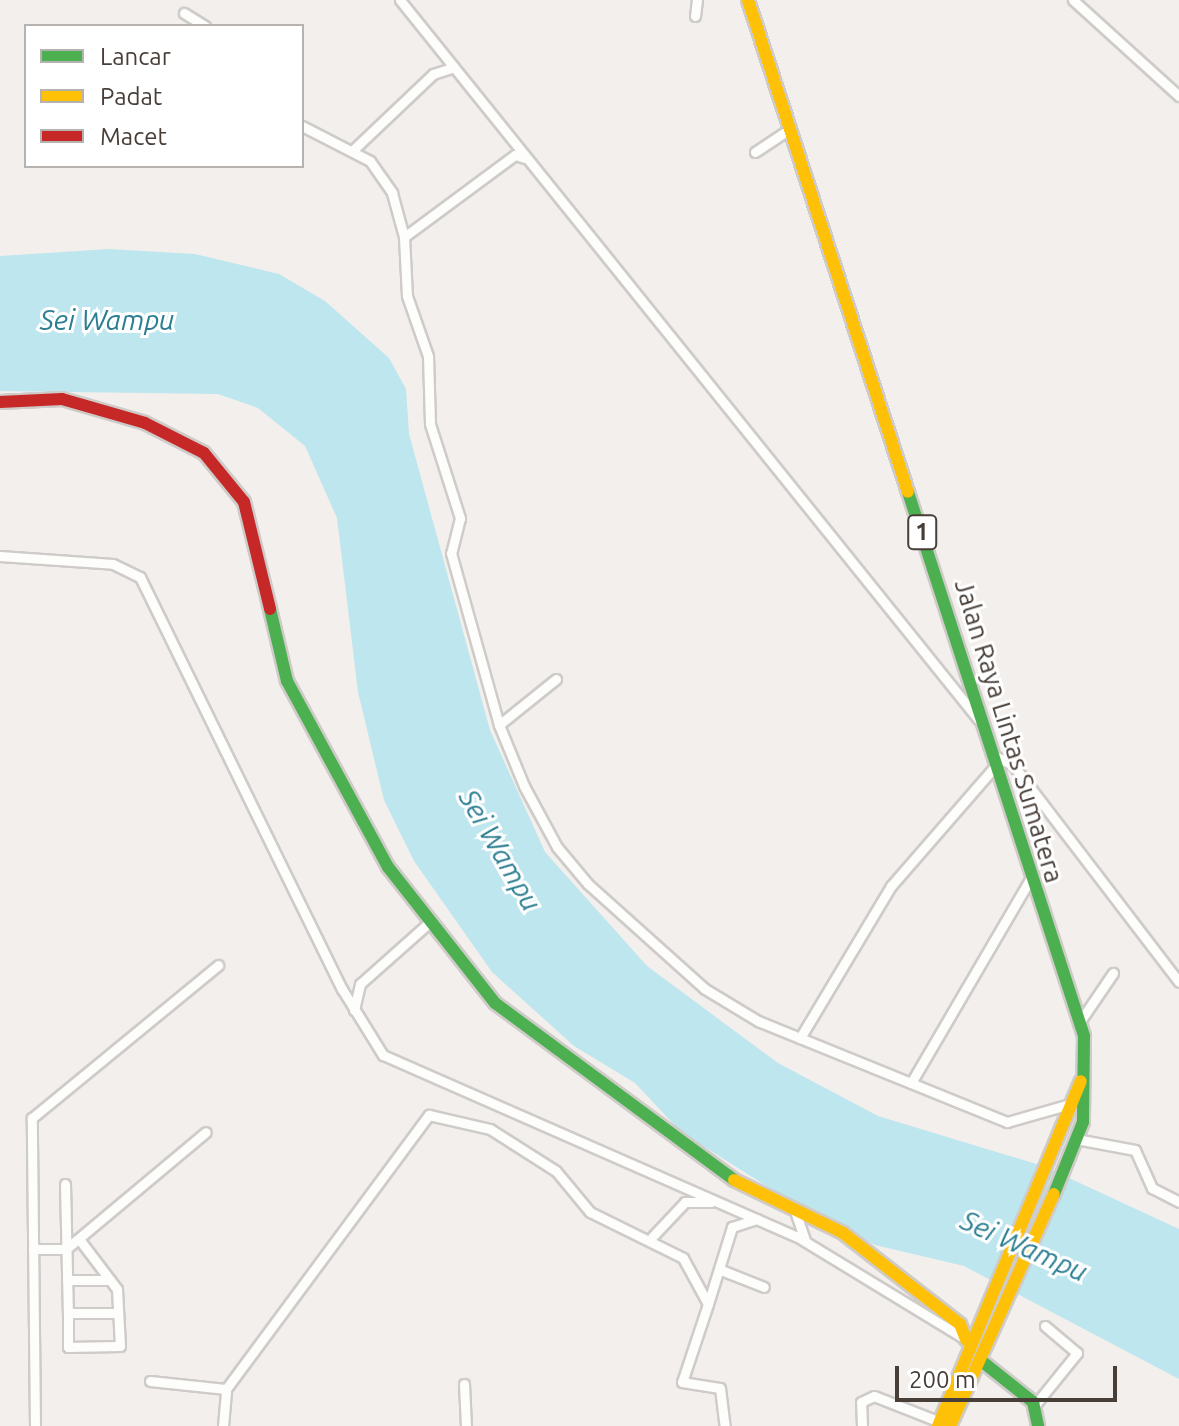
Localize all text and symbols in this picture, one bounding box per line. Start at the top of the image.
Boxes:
legend [24,24,304,168]
text: Lancar [100,43,171,70]
text: Padat [100,83,162,110]
text: Macet [100,123,167,150]
water label: Sei Wampu [40,303,174,337]
road number: 1 [906,512,938,552]
street label: Jalan Raya Lintas Sumatera [948,576,1070,886]
water label: Sei Wampu [452,783,548,917]
water label: Sei Wampu [956,1203,1092,1289]
scale bar [899,1350,1121,1400]
text: 200 m [909,1366,976,1393]

